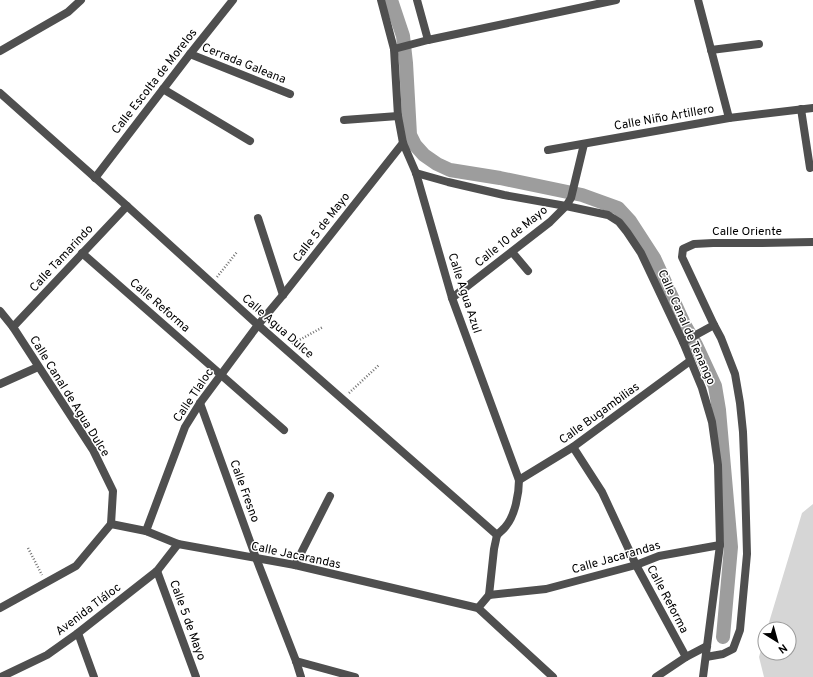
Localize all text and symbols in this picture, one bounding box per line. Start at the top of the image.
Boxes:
street label: Calle Escolta de Morelos [108,25,201,138]
street label: Cerrada Galeana [199,40,288,88]
street label: Calle Niño Artillero [613,101,716,135]
street label: Calle 5 de Mayo [289,189,354,266]
street label: Calle 10 de Mayo [472,202,552,271]
street label: Calle Tamarindo [26,221,97,296]
street label: Calle Oriente [712,224,782,240]
street label: Calle Agua Azul [444,251,485,336]
street label: Calle Canal de Tenango [653,267,719,388]
street label: Calle Reforma [126,275,193,336]
street label: Calle Agua Dulce [238,291,317,362]
street label: Calle Canal de Agua Dulce [25,333,113,460]
street label: Calle Tlaloc [170,366,218,426]
street label: Calle Bugambilias [556,379,643,448]
street label: Calle Fresno [225,458,263,525]
street label: Calle Jacarandas [570,538,662,578]
street label: Calle Jacarandas [249,539,342,573]
street label: Calle Reforma [642,563,692,636]
street label: Calle 5 de Mayo [165,578,209,663]
street label: Avenida Tláloc [53,580,125,640]
north arrow [757,621,797,661]
text: N [775,640,790,656]

